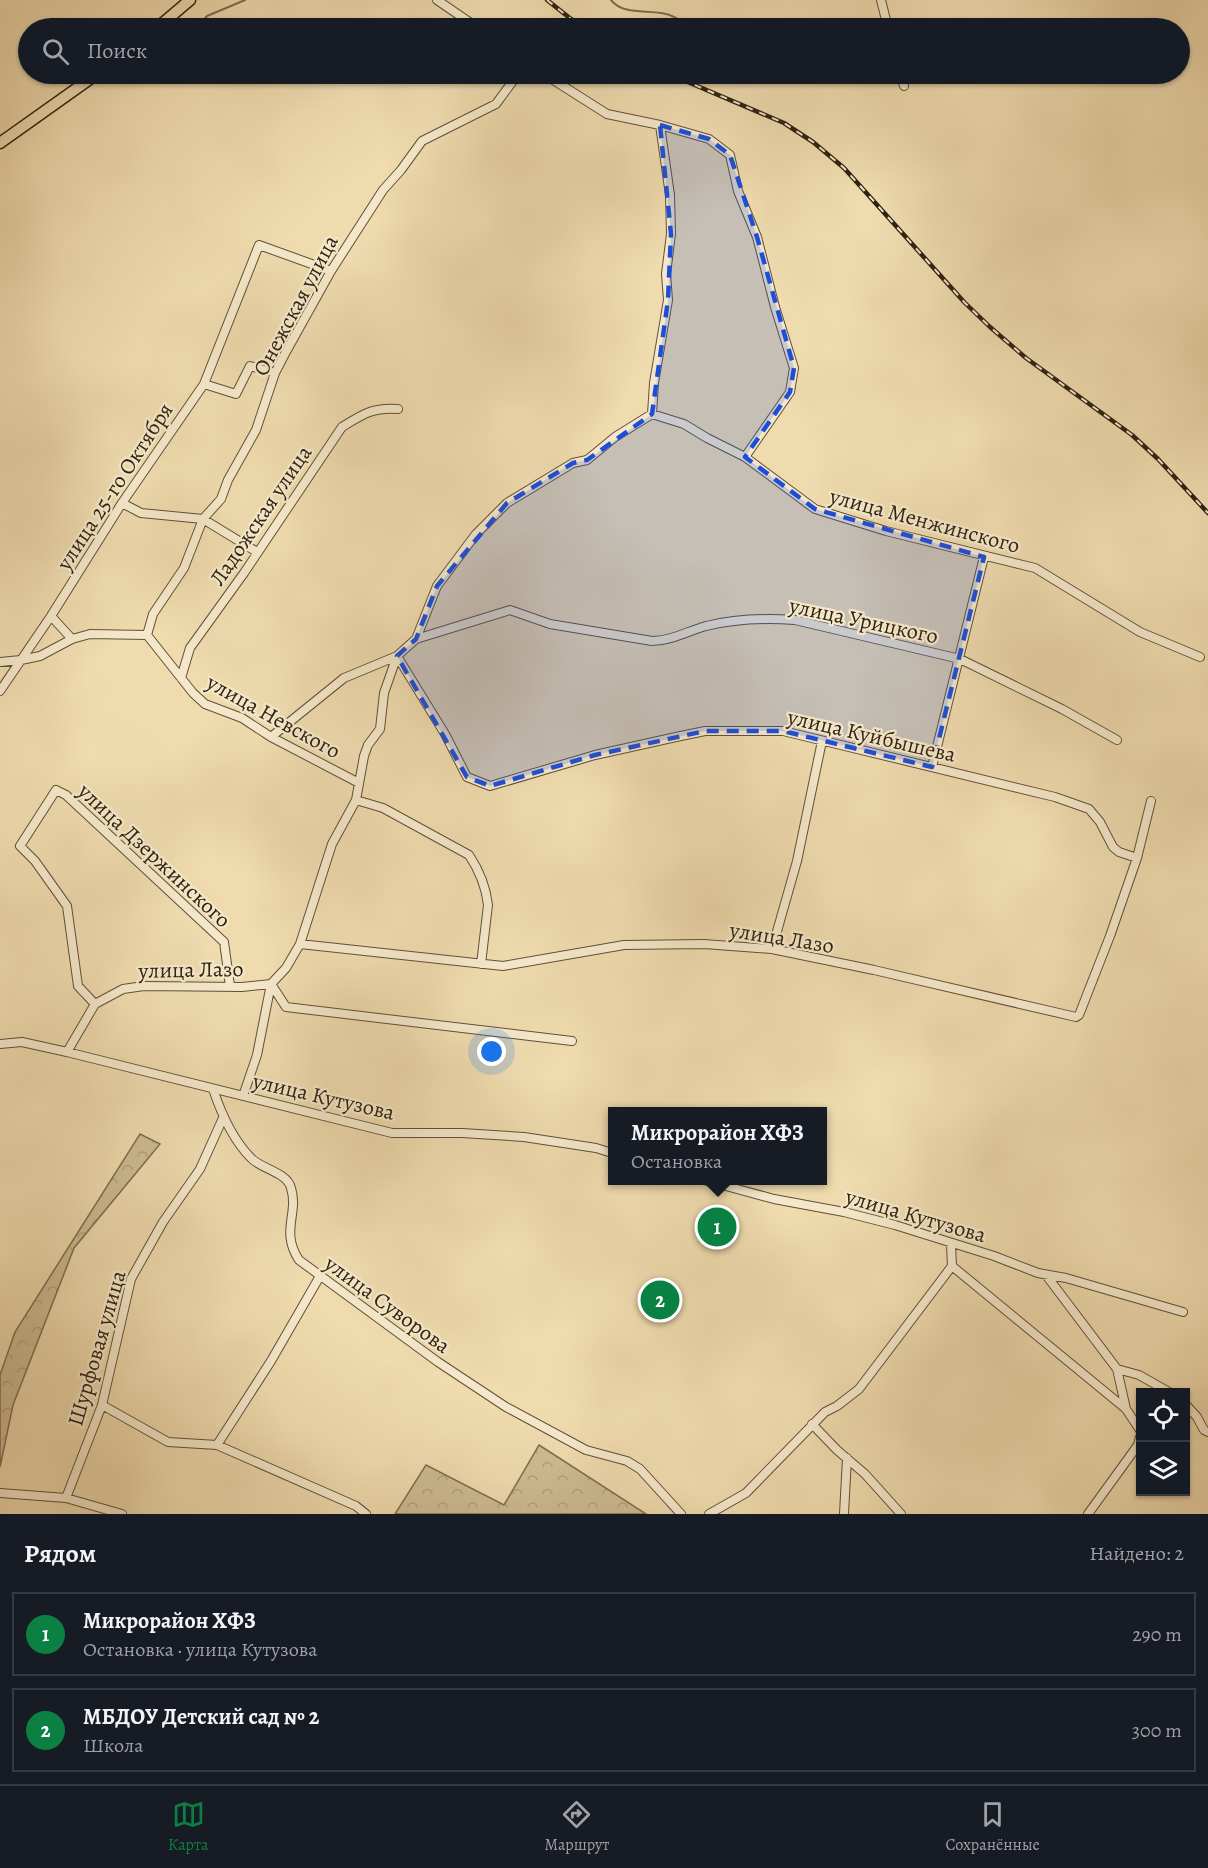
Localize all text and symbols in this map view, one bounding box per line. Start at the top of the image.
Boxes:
search box [18,18,1190,84]
icon: search [39,35,72,68]
text: Поиск [87,36,147,66]
street label: Онежская улица [246,229,346,381]
street label: улица 25-го Октября [49,397,180,577]
street label: Ладожская улица [203,439,319,592]
street label: улица Менжинского [825,481,1023,561]
street label: улица Урицкого [786,590,941,651]
street label: улица Невского [200,667,346,766]
street label: улица Куйбышева [784,702,960,770]
street label: улица Дзержинского [70,776,237,935]
street label: улица Лазо [727,915,836,961]
street label: улица Лазо [137,954,244,986]
your location [477,1037,506,1066]
street label: улица Кутузова [249,1066,399,1128]
popup [608,1107,827,1185]
text: Микрорайон ХФЗ [631,1118,804,1148]
text: Остановка [631,1148,722,1175]
street label: улица Кутузова [841,1181,990,1251]
pin: 1 [698,1204,736,1250]
street label: улица Суворова [318,1248,457,1361]
street label: Шурфовая улица [60,1266,134,1430]
pin: 2 [640,1278,680,1322]
map controls [1136,1388,1190,1496]
button: locate [1136,1388,1190,1442]
button: layers [1136,1442,1190,1496]
text: Рядом [24,1536,96,1571]
text: Найдено: 2 [1089,1540,1184,1567]
text: Микрорайон ХФЗ [83,1606,256,1636]
text: 1 [42,1621,49,1648]
text: 290 m [1132,1621,1182,1648]
text: Остановка · улица Кутузова [83,1636,318,1663]
text: МБДОУ Детский сад № 2 [83,1702,319,1732]
text: 2 [41,1717,50,1744]
text: 300 m [1132,1717,1182,1744]
text: Школа [83,1732,143,1759]
tab: Карта [168,1798,208,1856]
tab: Маршрут [545,1798,609,1856]
tab: Сохранённые [946,1798,1040,1856]

